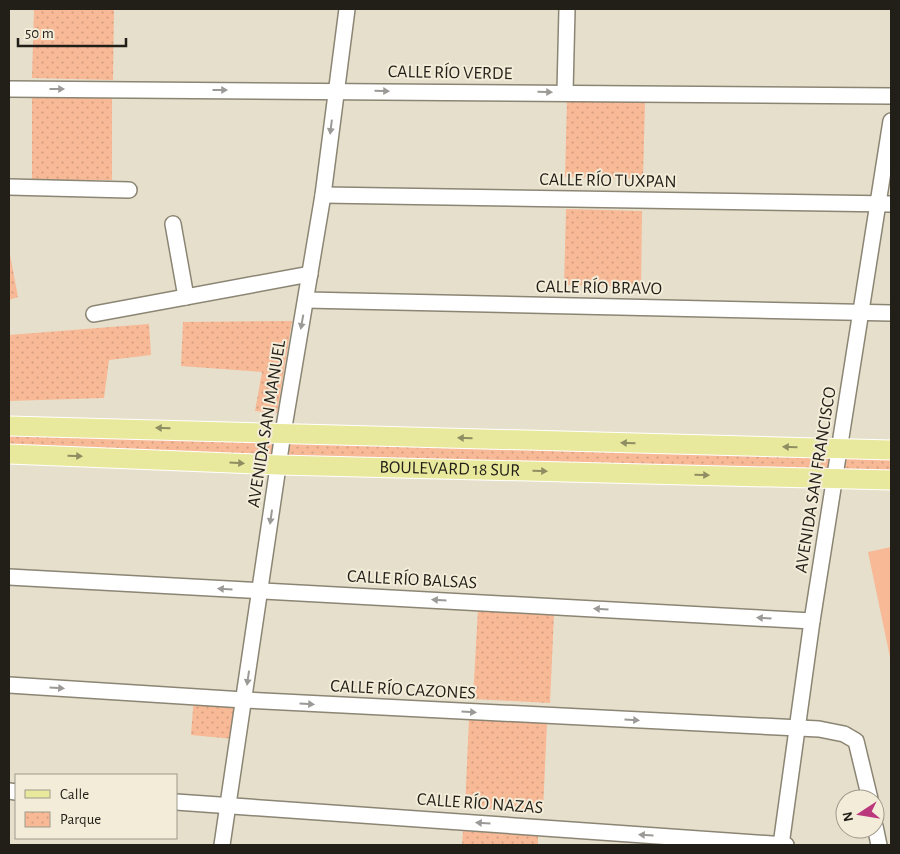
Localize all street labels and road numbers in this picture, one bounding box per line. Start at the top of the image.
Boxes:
street label: CALLE RÍO VERDE [388,60,513,83]
street label: CALLE RÍO TUXPAN [539,168,677,191]
street label: CALLE RÍO BRAVO [536,275,662,298]
street label: AVENIDA SAN MANUEL [245,339,289,509]
street label: AVENIDA SAN FRANCISCO [792,385,840,575]
street label: BOULEVARD 18 SUR [379,458,520,480]
street label: CALLE RÍO BALSAS [346,565,478,592]
street label: CALLE RÍO CAZONES [330,674,476,703]
street label: CALLE RÍO NAZAS [416,788,544,817]

